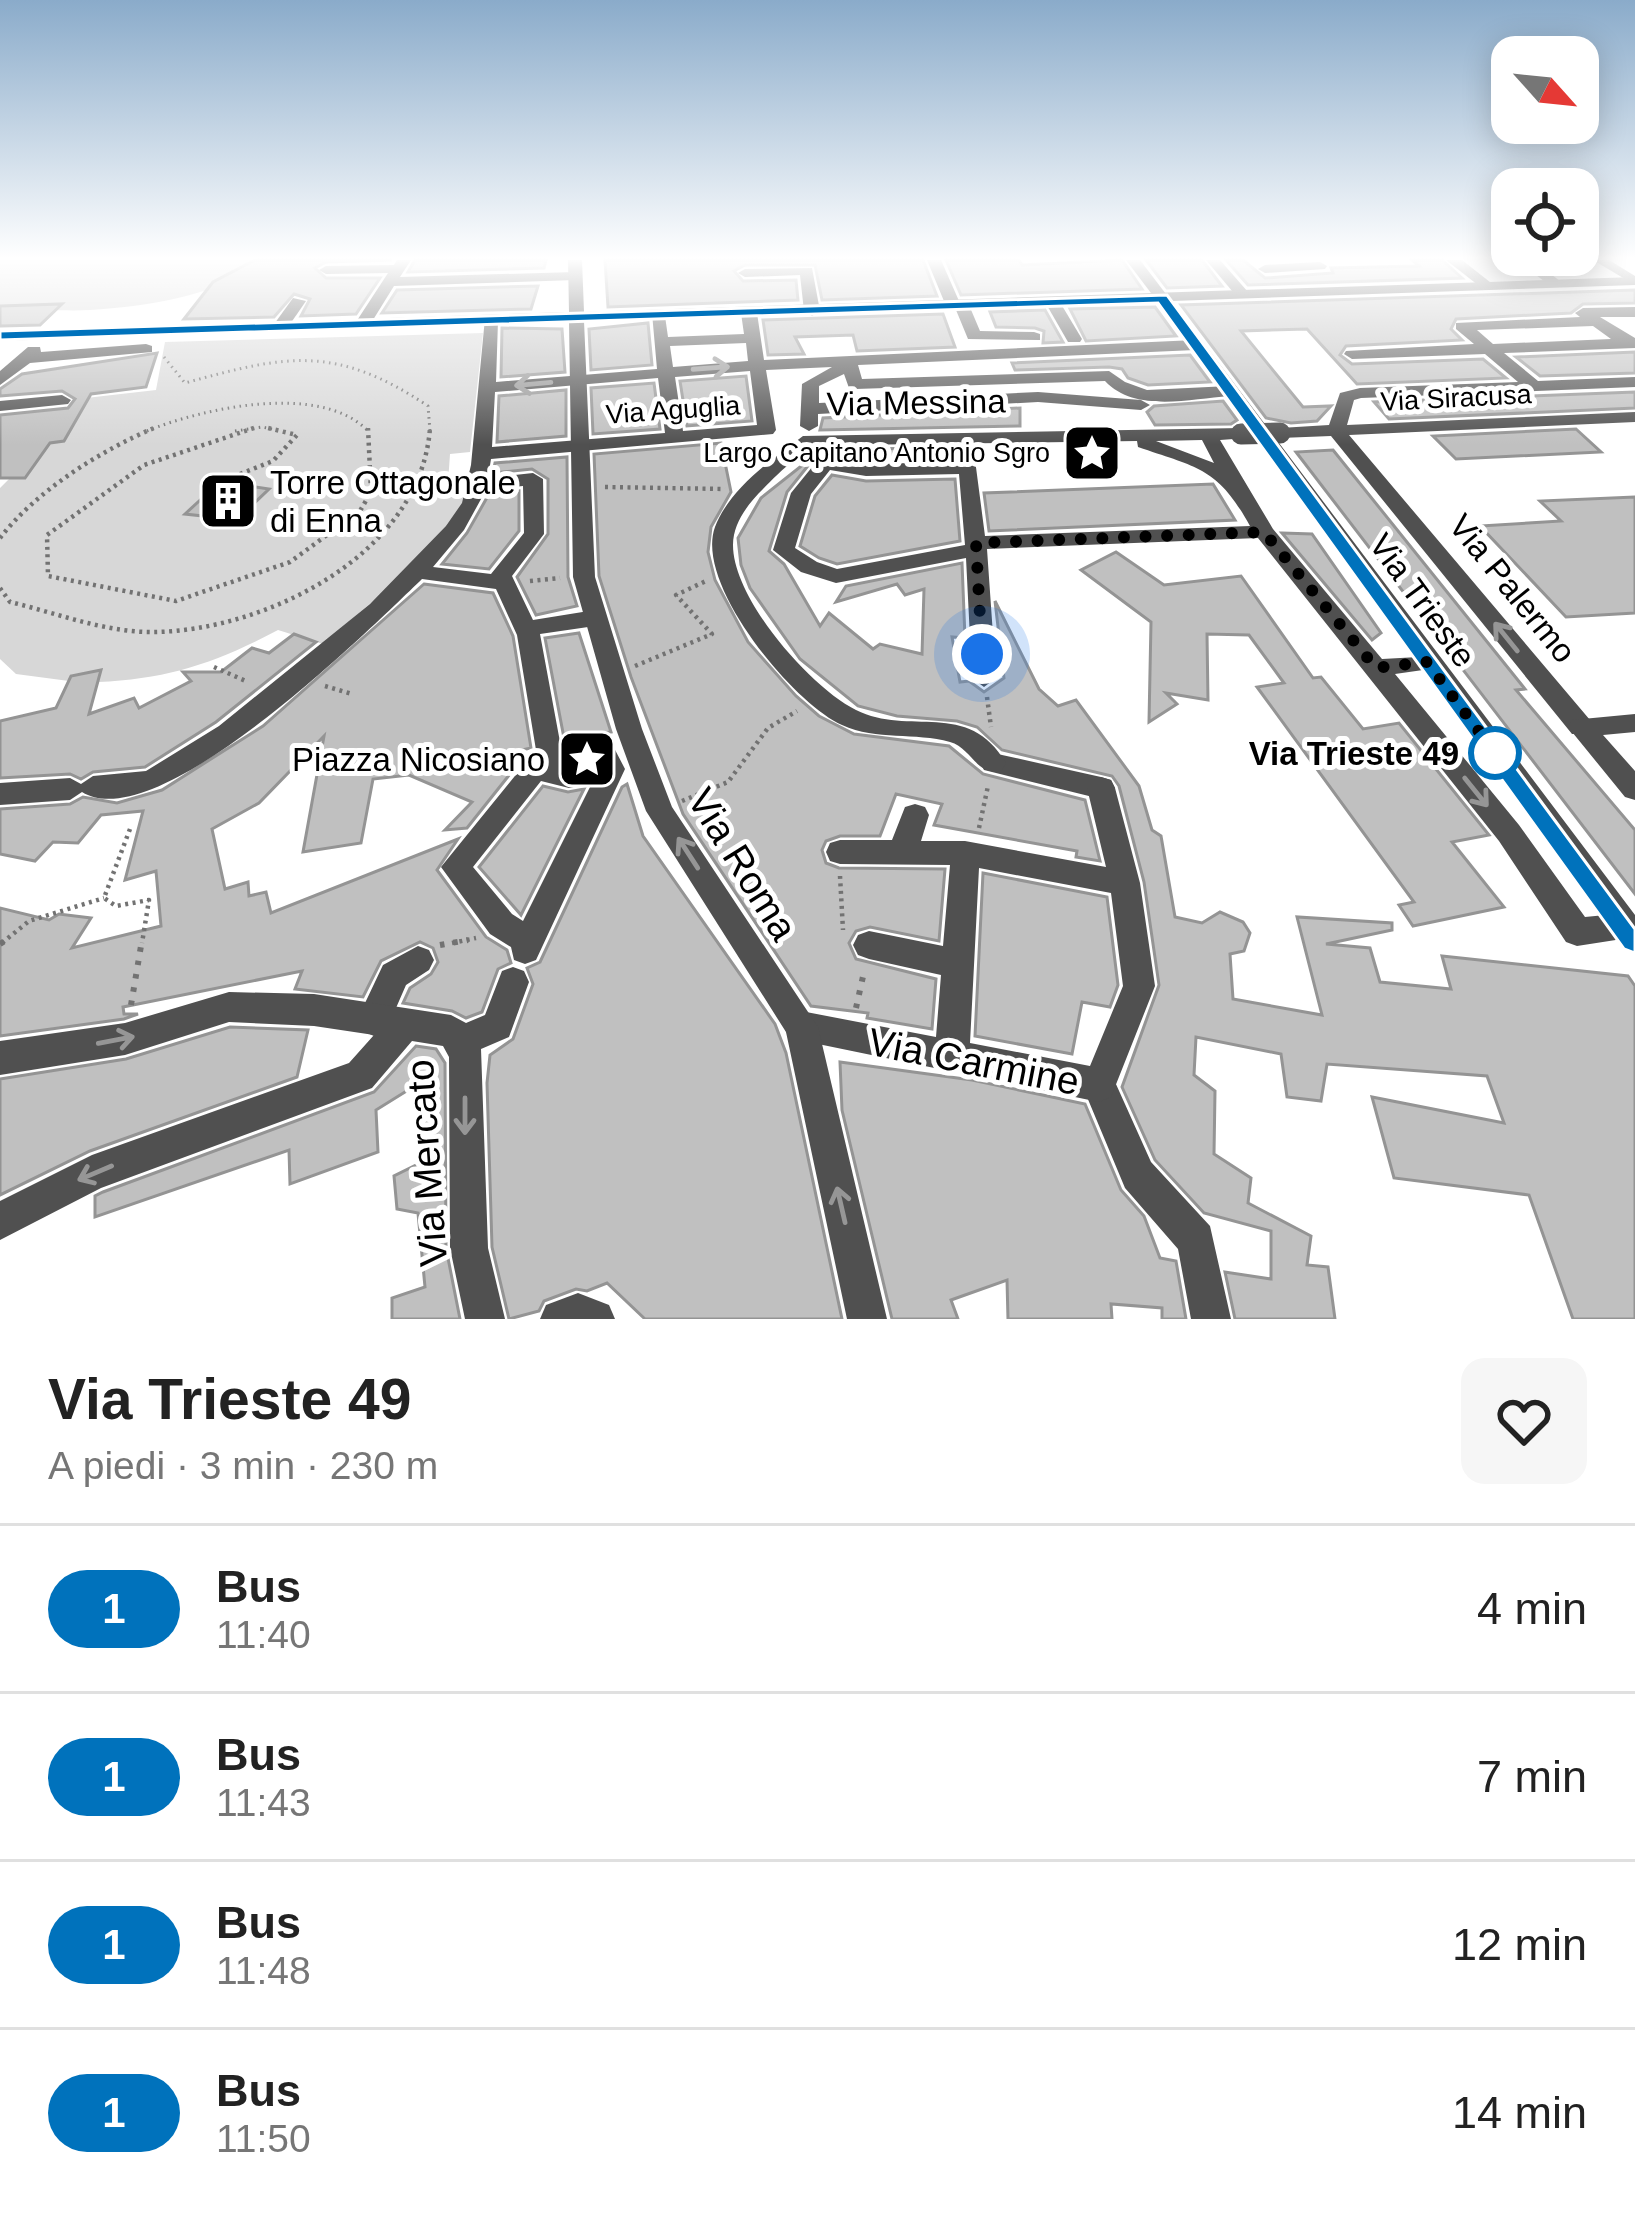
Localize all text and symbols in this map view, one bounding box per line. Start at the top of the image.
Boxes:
north arrow [1491,36,1599,144]
map controls [1491,36,1599,276]
button: locate [1491,168,1599,276]
one-way arrow [691,356,730,379]
one-way arrow [514,373,553,396]
street label: Via Siracusa [1380,379,1533,417]
street label: Via Messina [826,382,1007,423]
street label: Via Aguglia [605,390,742,430]
place icon: Largo Capitano Antonio Sgro [1061,422,1123,484]
place label: Largo Capitano Antonio Sgro [703,438,1050,468]
place label: Torre Ottagonale di Enna [270,464,516,539]
building icon: Torre Ottagonale di Enna [197,470,259,532]
street label: Via Palermo [1442,507,1583,670]
street label: Via Trieste [1362,527,1483,674]
one-way arrow [1493,621,1520,653]
your location [952,624,1012,684]
place icon: Piazza Nicosiano [556,728,618,790]
marker: Via Trieste 49 [1470,728,1520,778]
place label: Via Trieste 49 [1249,735,1459,772]
place label: Piazza Nicosiano [292,741,545,778]
one-way arrow [1462,776,1489,807]
street label: Via Roma [679,781,806,948]
one-way arrow [675,837,700,871]
street label: Via Carmine [865,1020,1083,1103]
one-way arrow [95,1028,134,1050]
street label: Via Mercato [398,1058,455,1268]
one-way arrow [454,1096,476,1135]
one-way arrow [78,1164,114,1186]
one-way arrow [829,1186,852,1224]
button: heart [1461,1358,1587,1484]
text: Via Trieste 49 [48,1367,411,1431]
text: A piedi · 3 min · 230 m [48,1444,438,1487]
text: Bus [216,1561,301,1612]
text: 4 min [1477,1583,1587,1634]
text: 1 [102,1585,126,1632]
text: 11:40 [216,1613,311,1656]
text: Bus [216,1729,301,1780]
text: 7 min [1477,1751,1587,1802]
text: 1 [102,1753,126,1800]
text: 11:43 [216,1781,311,1824]
text: Bus [216,1897,301,1948]
text: 12 min [1452,1919,1587,1970]
text: 1 [102,1921,126,1968]
text: 11:48 [216,1949,311,1992]
text: Bus [216,2065,301,2116]
text: 14 min [1452,2087,1587,2138]
text: 1 [102,2089,126,2136]
text: 11:50 [216,2117,311,2160]

